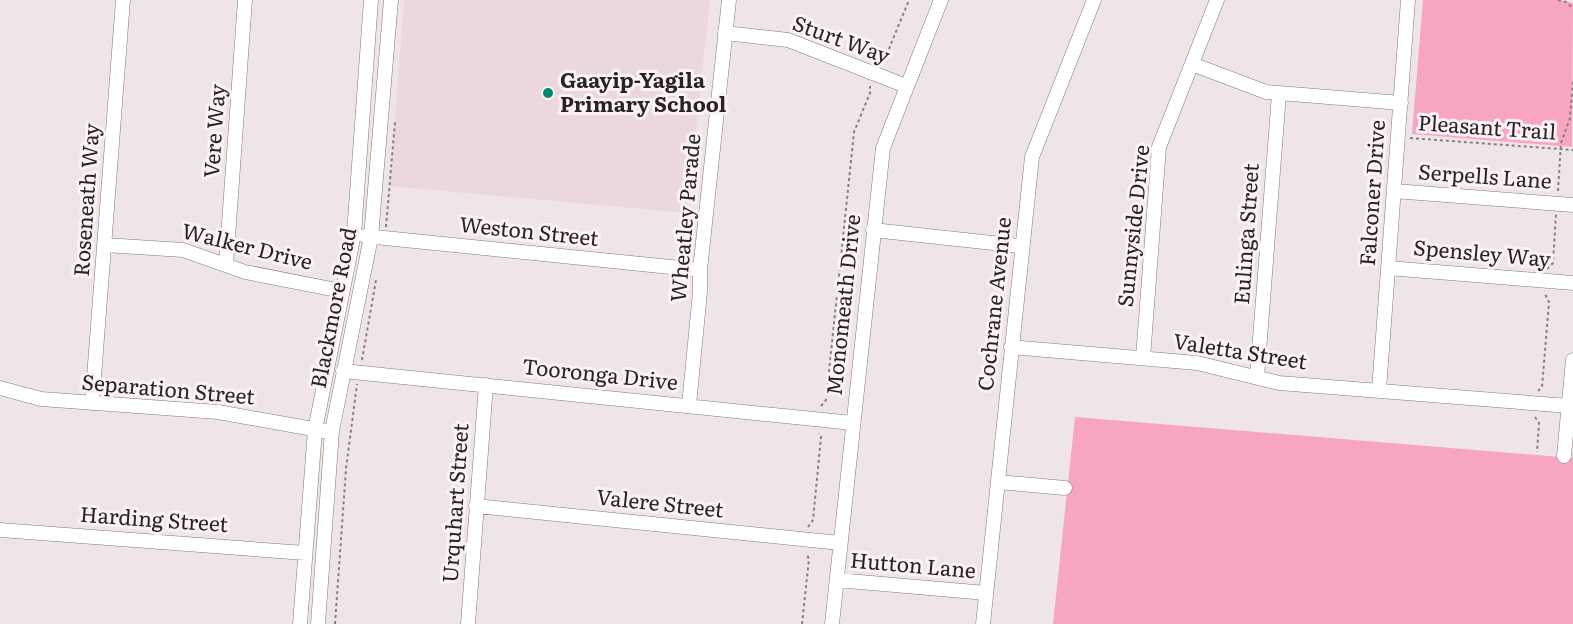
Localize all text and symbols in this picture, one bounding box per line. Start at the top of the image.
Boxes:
street label: Sturt Way [789,6,896,70]
place label: Gaayip-Yagila Primary School [560,63,727,118]
street label: Vere Way [194,82,231,179]
marker: Gaayip-Yagila Primary School [541,86,555,100]
street label: Pleasant Trail [1417,105,1557,146]
street label: Falconer Drive [1350,119,1391,267]
street label: Roseneath Way [64,121,105,278]
street label: Wheatley Parade [661,132,706,303]
street label: Sunnyside Drive [1108,143,1155,308]
street label: Serpells Lane [1417,154,1553,195]
street label: Eulinga Street [1224,162,1265,306]
street label: Weston Street [458,207,601,252]
street label: Monomeath Drive [817,212,866,397]
street label: Walker Drive [179,213,316,276]
street label: Cochrane Avenue [968,215,1017,392]
street label: Blackmore Road [301,224,362,391]
street label: Spensley Way [1412,230,1553,273]
street label: Valetta Street [1171,324,1310,375]
street label: Tooronga Drive [521,349,680,396]
street label: Separation Street [80,364,257,411]
street label: Urquhart Street [432,422,475,584]
street label: Valere Street [595,479,726,524]
street label: Harding Street [79,497,230,538]
street label: Hutton Lane [849,543,977,584]

